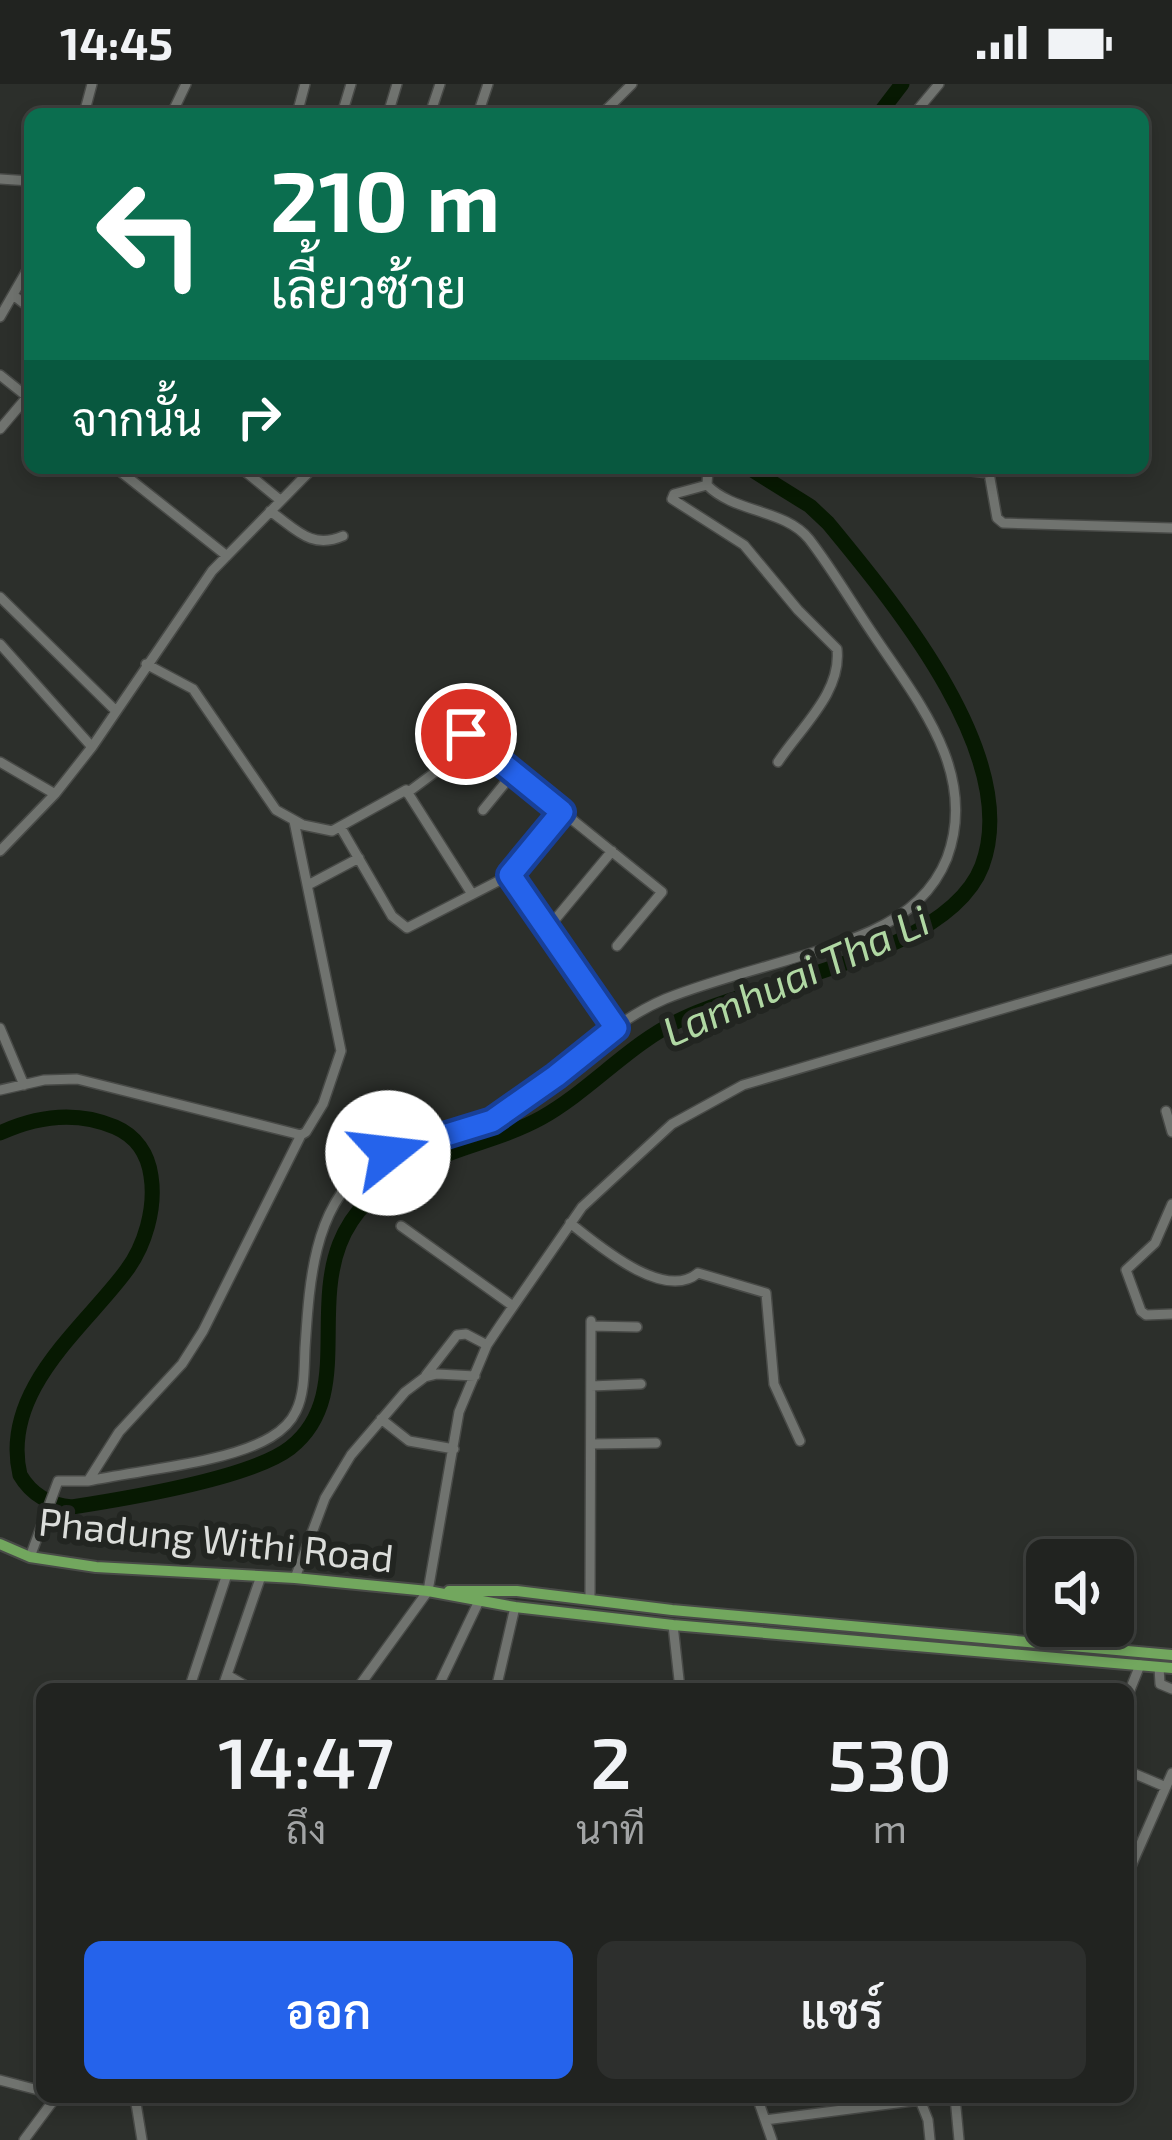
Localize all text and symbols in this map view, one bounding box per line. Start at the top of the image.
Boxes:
text: 14:45 [60,15,173,69]
text: 210 m [270,148,500,249]
icon: left [72,156,228,312]
text: เลี้ยวซ้าย [270,254,467,319]
icon: right [226,384,292,450]
text: จากนั้น [72,391,202,445]
pin [415,683,517,785]
icon: arrive [433,701,499,767]
water label: Lamhuai Tha Li [654,893,936,1055]
position arrow [325,1090,451,1216]
street label: Phadung Withi Road [36,1496,396,1581]
map controls [1026,1539,1134,1647]
button: sound [1026,1539,1134,1647]
text: 14:47 [218,1717,394,1803]
text: 2 [590,1717,631,1803]
text: 530 [828,1719,952,1805]
text: m [873,1804,907,1851]
text: ถึง [286,1805,326,1852]
text: นาที [576,1805,645,1852]
button: ออก [84,1941,573,2079]
button: แชร์ [597,1941,1086,2079]

